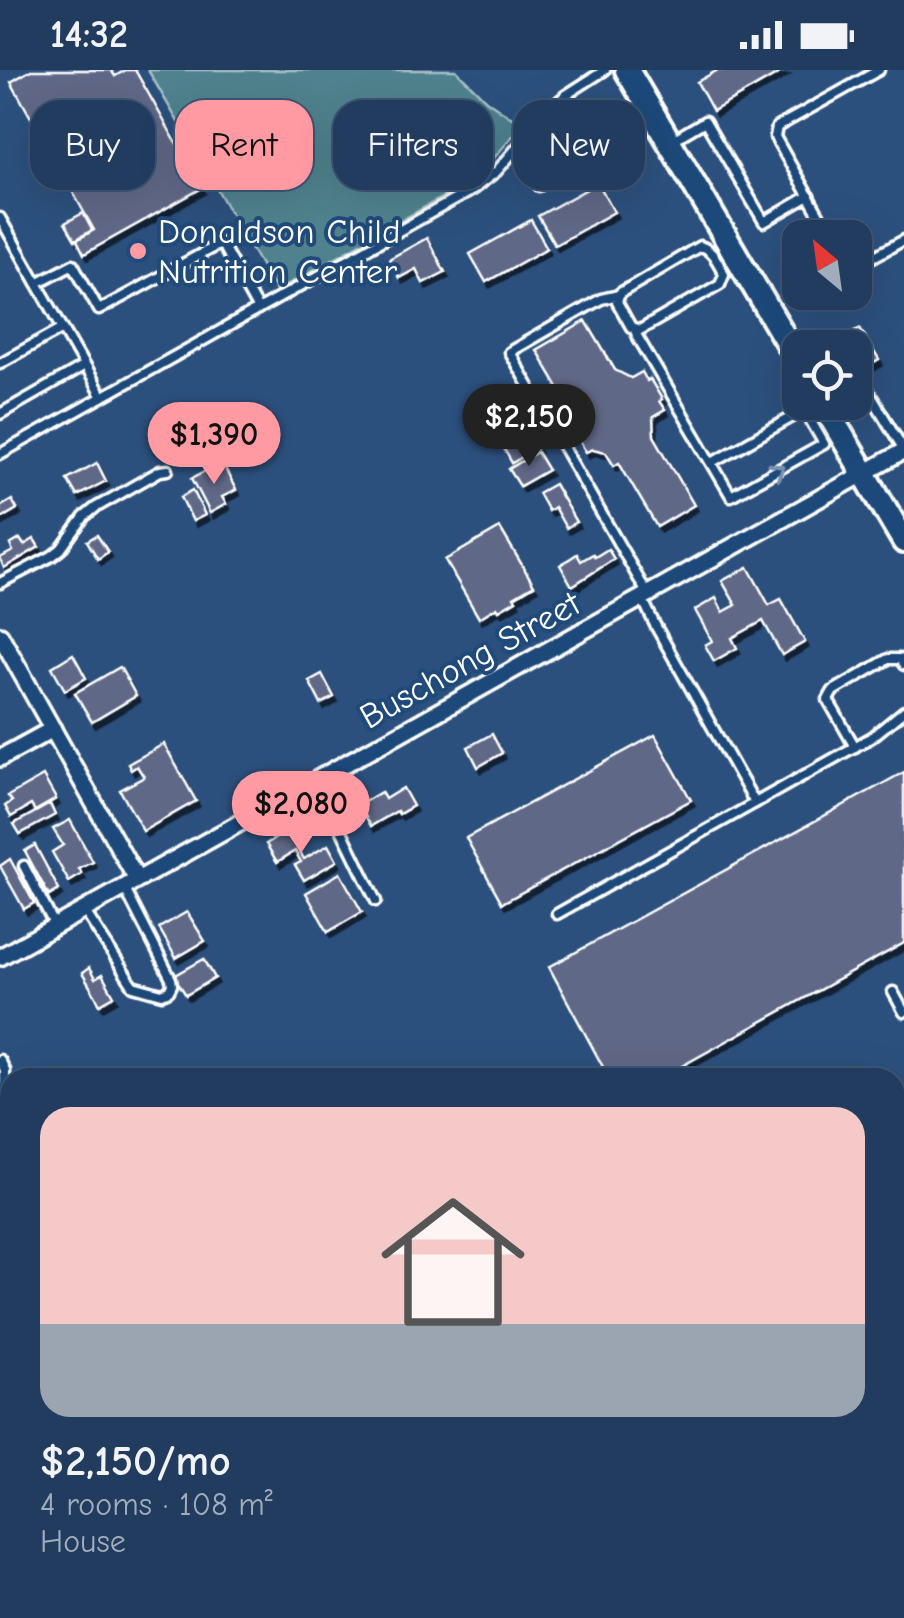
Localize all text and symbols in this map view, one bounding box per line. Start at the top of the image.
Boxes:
text: 14:32 [50,13,128,57]
chip: Buy [30,100,155,190]
chip: Rent [175,100,313,190]
chip: Filters [333,100,493,190]
chip: New [513,100,645,190]
place label: Donaldson Child Nutrition Center [158,211,401,292]
north arrow [782,220,872,310]
map controls [782,220,872,420]
marker: Donaldson Child Nutrition Center [127,240,149,262]
button: locate [782,330,872,420]
pin: $2,150 [448,384,610,469]
text: $2,150 [484,398,574,435]
pin: $1,390 [133,402,295,487]
text: $1,390 [170,416,258,453]
one-way arrow [767,463,785,483]
street label: Buschong Street [353,582,588,737]
pin: $2,080 [220,771,382,856]
text: $2,080 [254,785,348,822]
icon: home [363,1172,543,1352]
text: $2,150/mo [40,1437,231,1486]
text: 4 rooms · 108 m² [40,1486,273,1523]
text: House [40,1523,126,1560]

